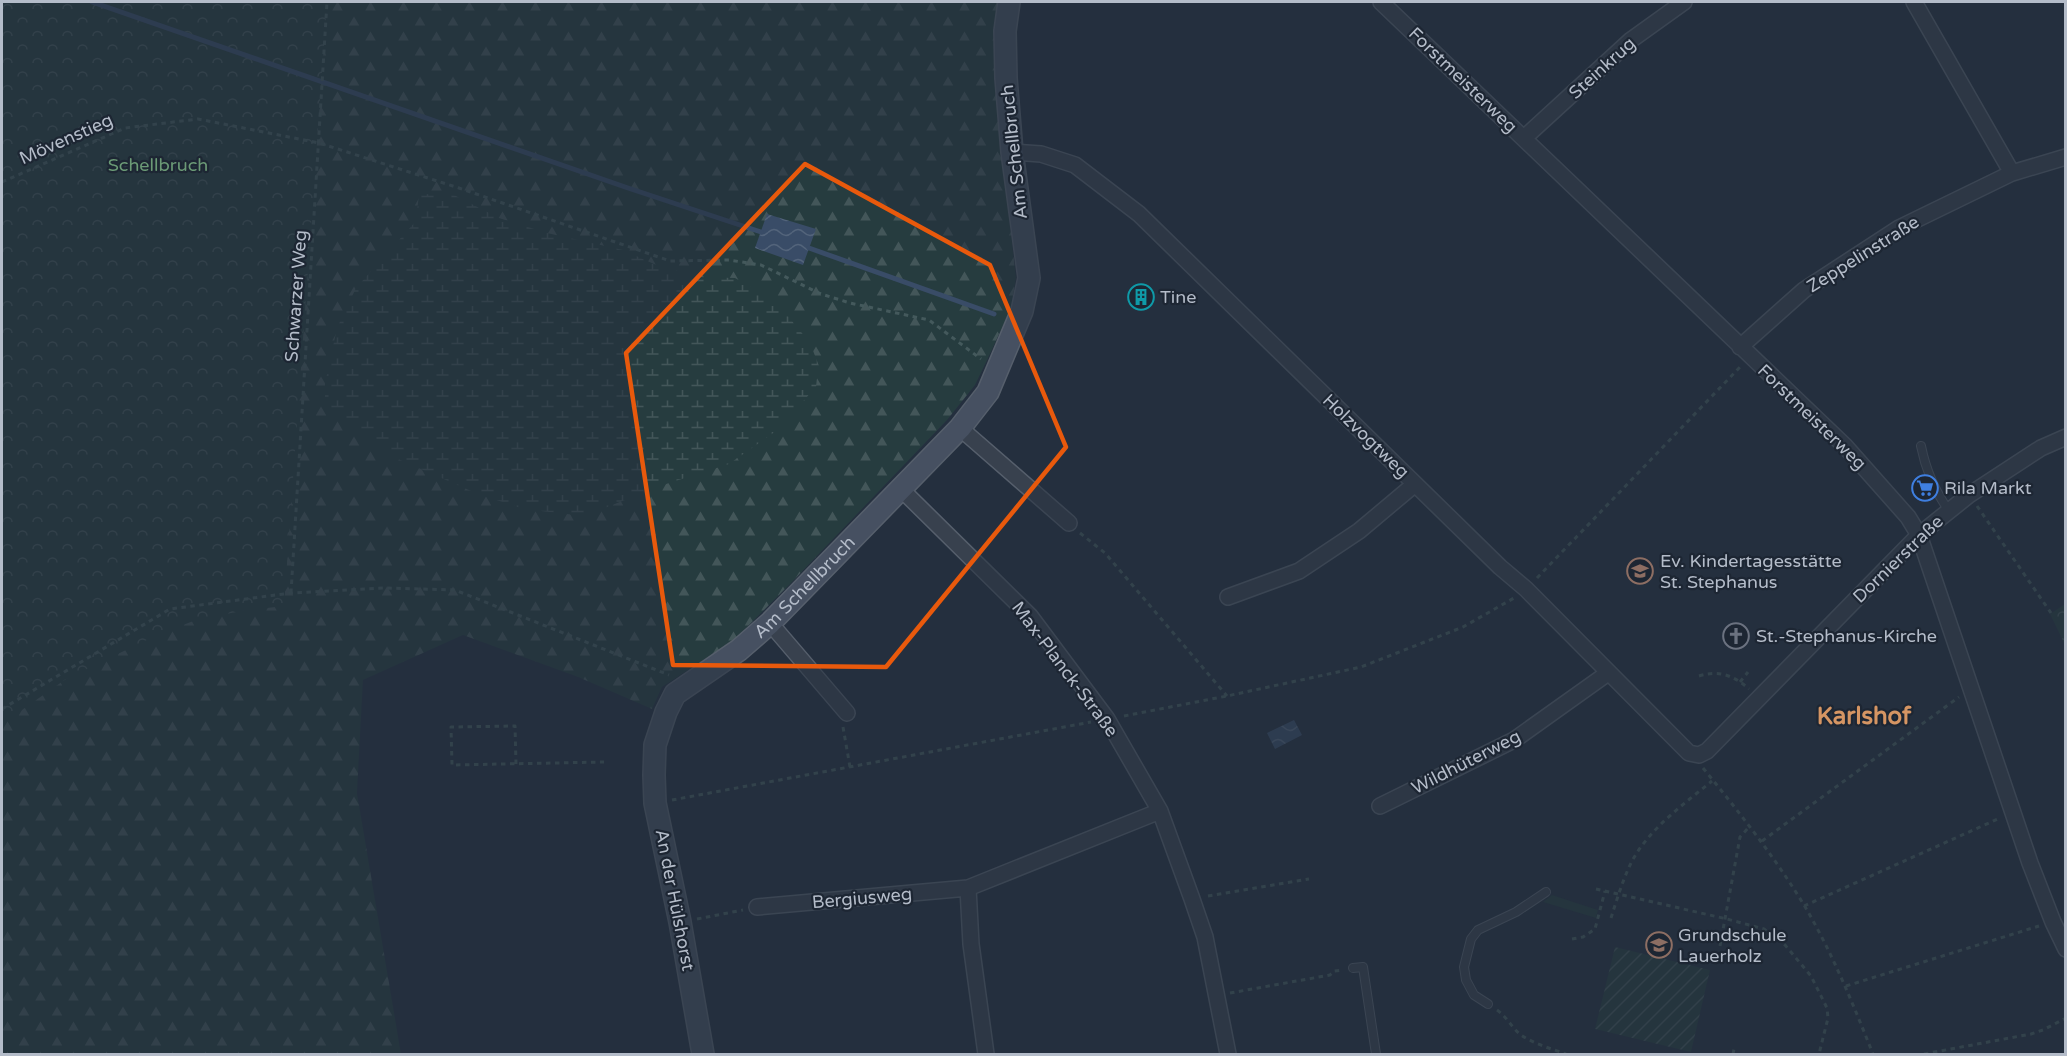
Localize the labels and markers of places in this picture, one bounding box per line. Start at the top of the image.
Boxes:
building icon: Tine [1126,282,1156,312]
place label: Tine [1160,286,1196,308]
supermarket icon: Rila Markt [1910,473,1940,503]
place label: Rila Markt [1944,477,2032,499]
place label: Ev. Kindertagesstätte St. Stephanus [1660,550,1842,593]
school or university icon: Ev. Kindertagesstätte St. Stephanus [1625,556,1655,586]
church icon: St.-Stephanus-Kirche [1721,621,1751,651]
place label: St.-Stephanus-Kirche [1756,625,1937,647]
place label: Grundschule Lauerholz [1678,924,1787,967]
school or university icon: Grundschule Lauerholz [1644,930,1674,960]

